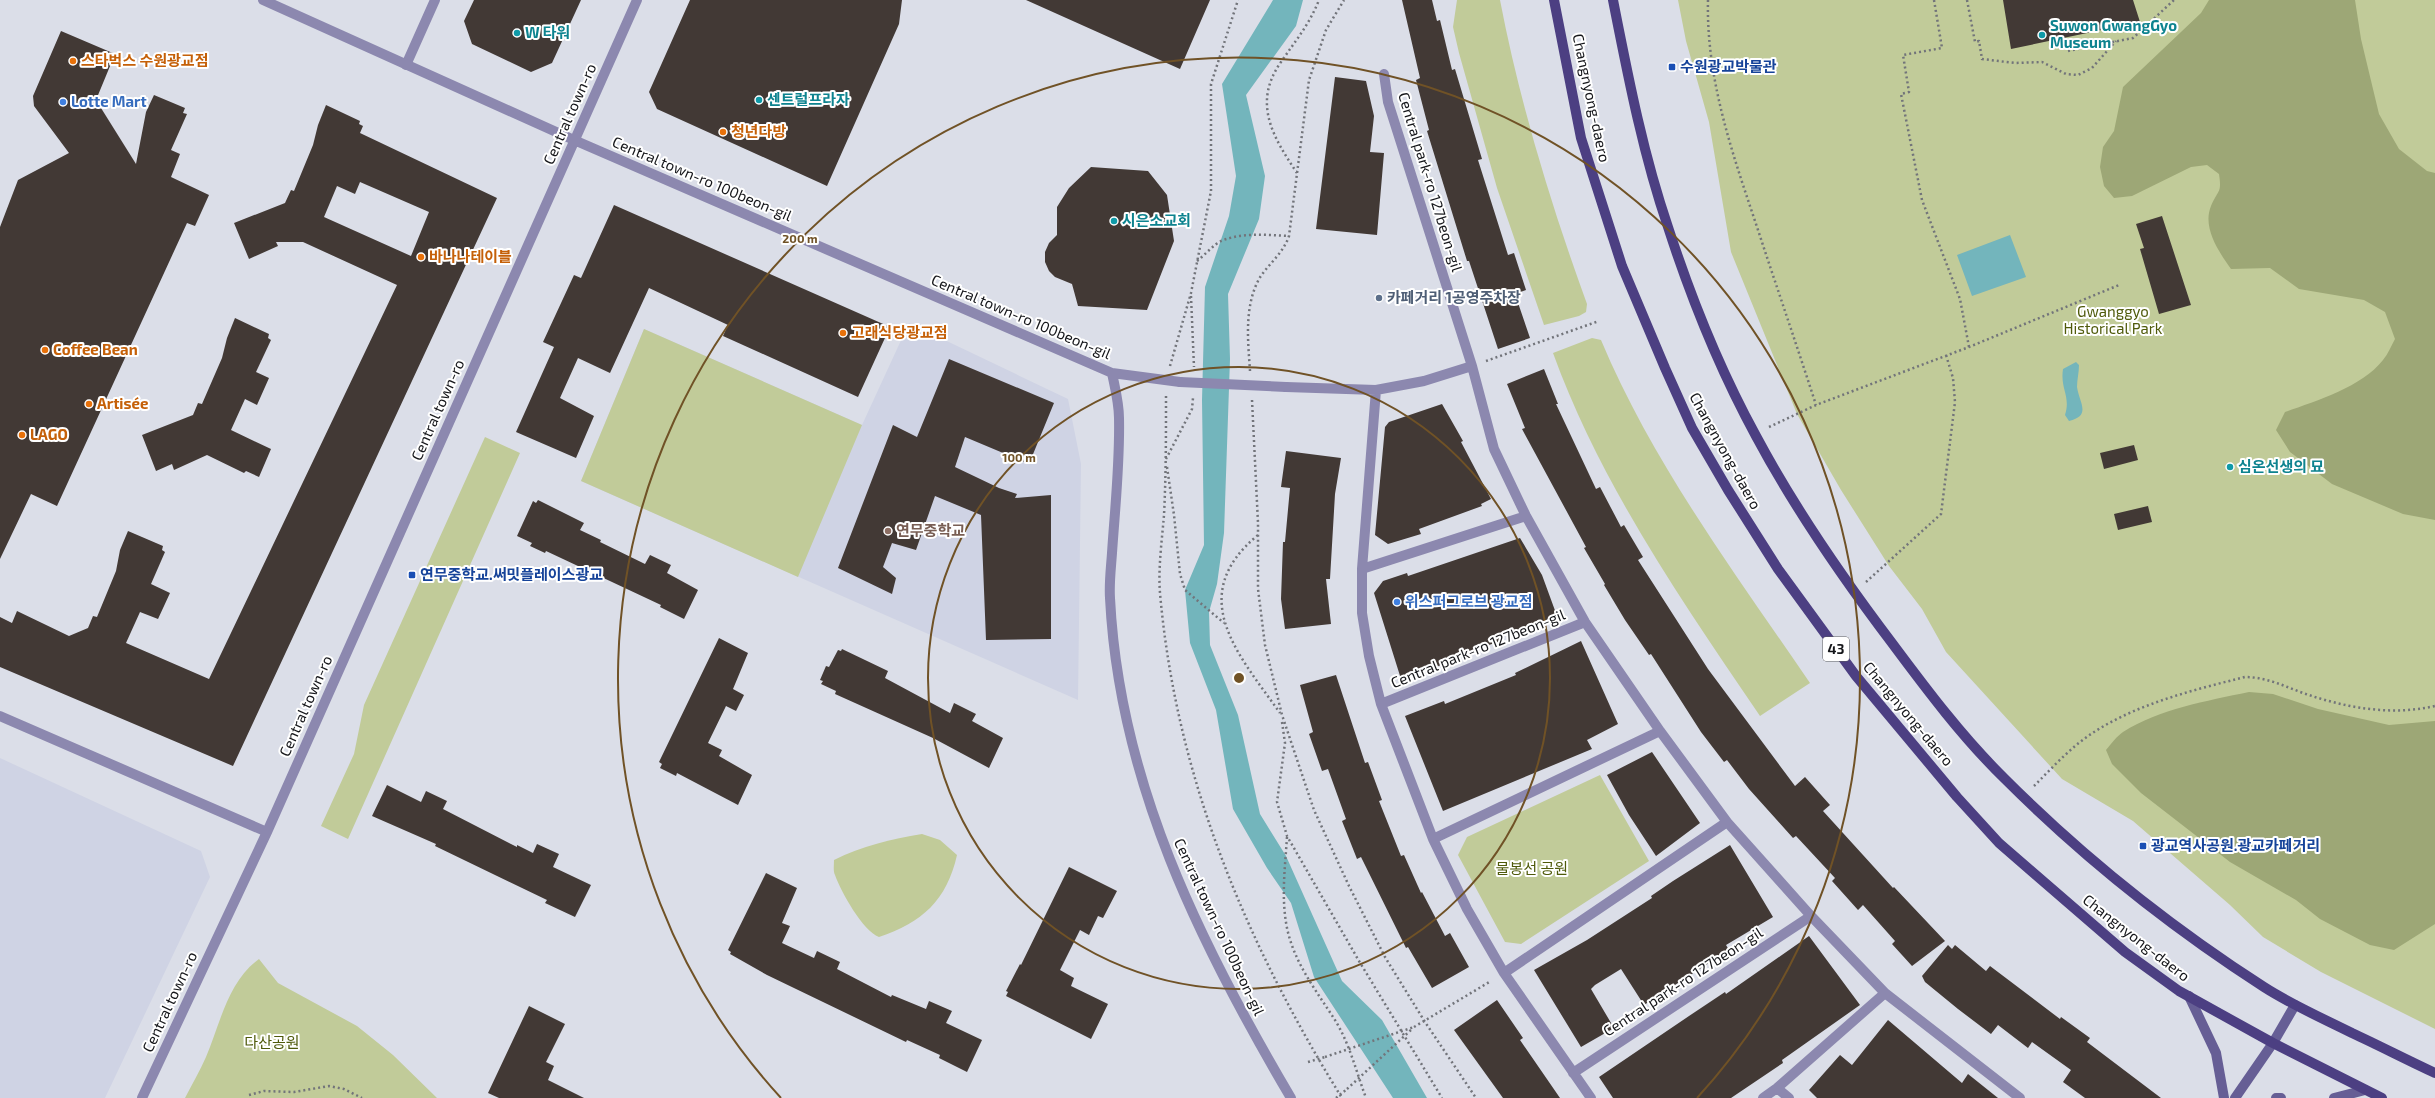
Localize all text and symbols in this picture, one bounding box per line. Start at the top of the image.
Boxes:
place label: Suwon GwangGyo Museum [2050,16,2177,51]
place label: W 타워 [525,23,570,41]
marker: W 타워 [512,28,522,38]
marker: Suwon GwangGyo Museum [2037,30,2047,40]
street label: Changnyong-daero [1570,32,1614,164]
place label: 스타벅스 수원광교점 [81,51,208,69]
marker: 스타벅스 수원광교점 [68,56,78,66]
place label: 수원광교박물관 [1680,57,1777,75]
street label: Central town-ro [539,60,599,167]
marker: 수원광교박물관 [1667,62,1677,72]
place label: 센트럴프라자 [767,90,850,108]
street label: Central park-ro 127beon-gil [1395,90,1467,274]
place label: Lotte Mart [71,92,147,110]
marker: 센트럴프라자 [754,95,764,105]
marker: Lotte Mart [58,97,68,107]
place label: 청년다방 [731,122,786,140]
marker: 청년다방 [718,127,728,137]
street label: Central town-ro 100beon-gil [610,132,795,224]
place label: 시은소교회 [1122,211,1191,229]
marker: 시은소교회 [1109,216,1119,226]
text: 200 m [782,231,818,245]
place label: 바나나테이블 [429,247,512,265]
marker: 바나나테이블 [416,252,426,262]
street label: Central town-ro 100beon-gil [929,270,1114,362]
place label: 카페거리 1공영주차장 [1387,288,1521,306]
marker: 카페거리 1공영주차장 [1374,293,1384,303]
park label: Gwanggyo Historical Park [2063,302,2163,337]
place label: 고래식당광교점 [851,323,948,341]
marker: 고래식당광교점 [838,328,848,338]
place label: Coffee Bean [53,340,138,358]
marker: Coffee Bean [40,345,50,355]
street label: Central town-ro [407,356,467,463]
street label: Changnyong-daero [1686,389,1765,512]
place label: Artisée [97,394,148,412]
marker: Artisée [84,399,94,409]
place label: LAGO [30,425,68,443]
marker: LAGO [17,430,27,440]
text: 100 m [1002,450,1036,464]
place label: 심온선생의 묘 [2238,457,2324,475]
marker: 심온선생의 묘 [2225,462,2235,472]
place label: 연무중학교 [896,521,965,539]
marker: 연무중학교 [883,526,893,536]
place label: 연무중학교.써밋플레이스광교 [420,565,603,583]
marker: 연무중학교.써밋플레이스광교 [407,570,417,580]
place label: 위스퍼그로브 광교점 [1405,592,1532,610]
marker: 위스퍼그로브 광교점 [1392,597,1402,607]
street label: Central park-ro 127beon-gil [1388,605,1568,691]
road number: 43 [1823,637,1849,661]
street label: Central town-ro [275,652,335,759]
street label: Changnyong-daero [1860,658,1958,769]
centre of rings [1232,671,1246,685]
street label: Central town-ro 100beon-gil [1171,835,1269,1018]
place label: 광교역사공원.광교카페거리 [2151,836,2320,854]
marker: 광교역사공원.광교카페거리 [2138,841,2148,851]
park label: 물봉선 공원 [1496,859,1568,877]
street label: Changnyong-daero [2080,890,2194,985]
street label: Central park-ro 127beon-gil [1599,923,1766,1040]
street label: Central town-ro [138,948,200,1055]
park label: 다산공원 [244,1033,300,1051]

